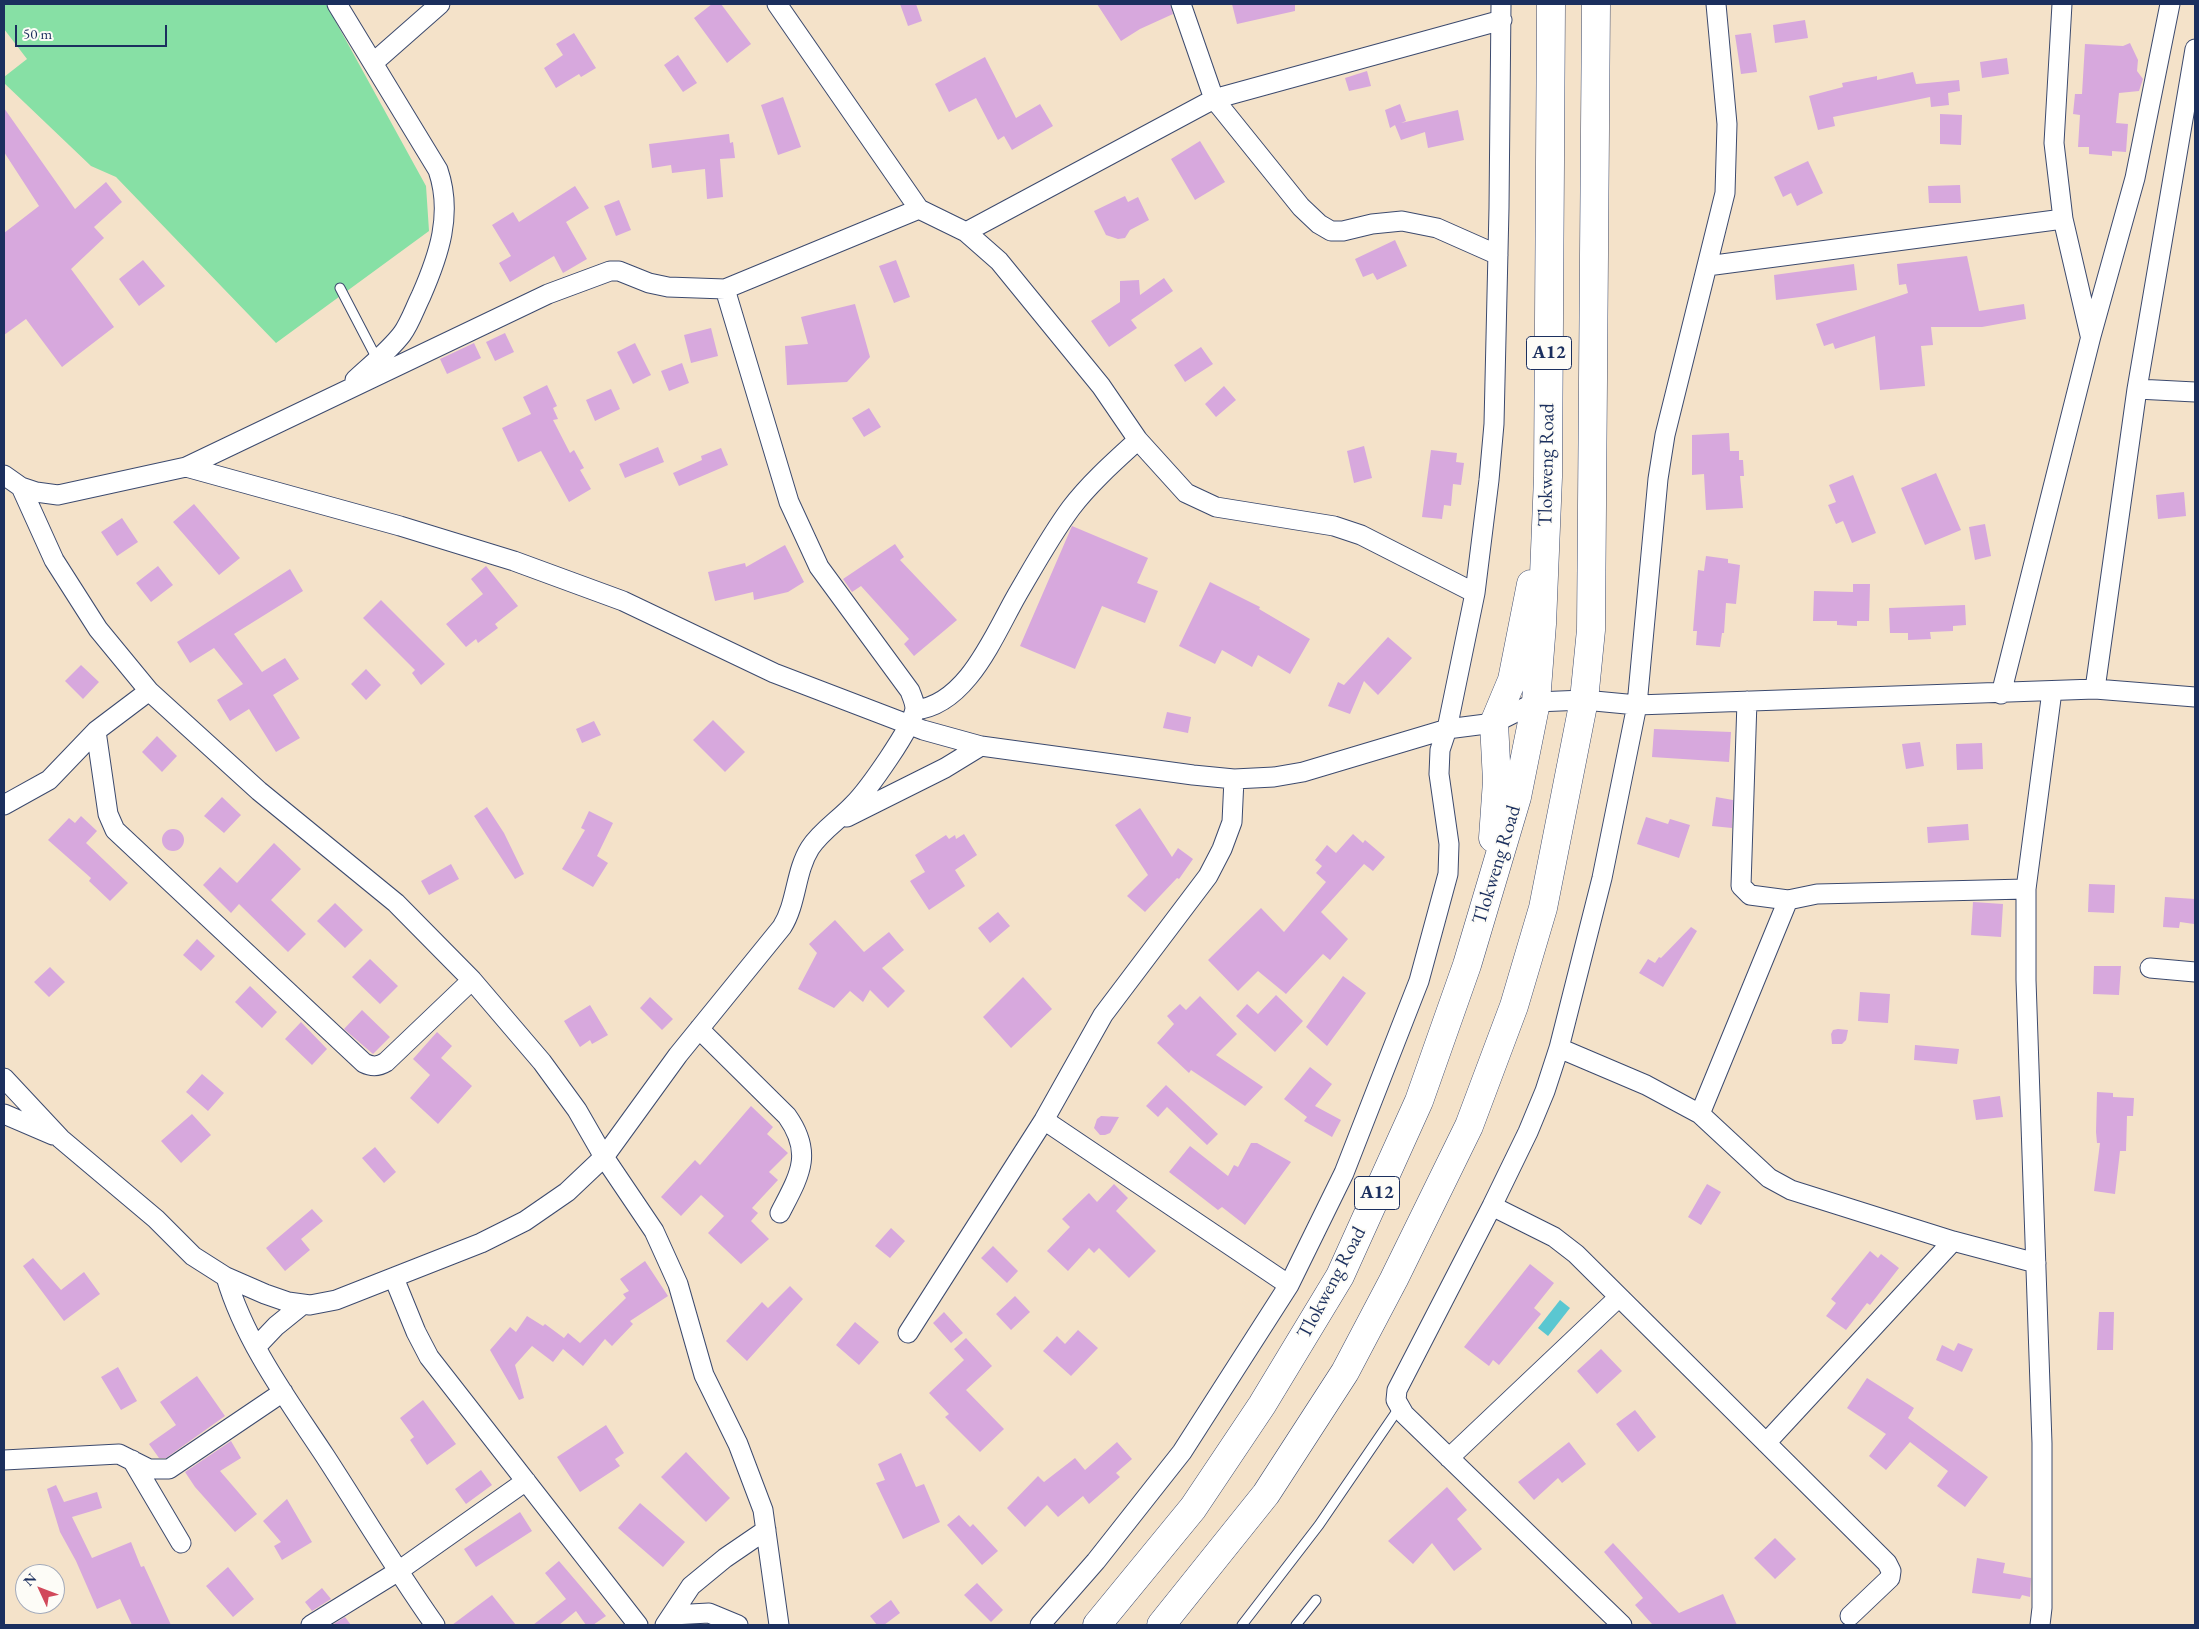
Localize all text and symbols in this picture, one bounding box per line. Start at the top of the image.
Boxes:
scale bar [18,15,170,47]
text: 50 m [23,24,52,43]
road number: A12 [1526,336,1572,369]
street label: Tlokweng Road [1534,403,1560,527]
street label: Tlokweng Road [1467,803,1527,927]
road number: A12 [1354,1176,1400,1210]
street label: Tlokweng Road [1292,1223,1372,1343]
north arrow [15,1564,65,1614]
text: N [19,1569,40,1590]

